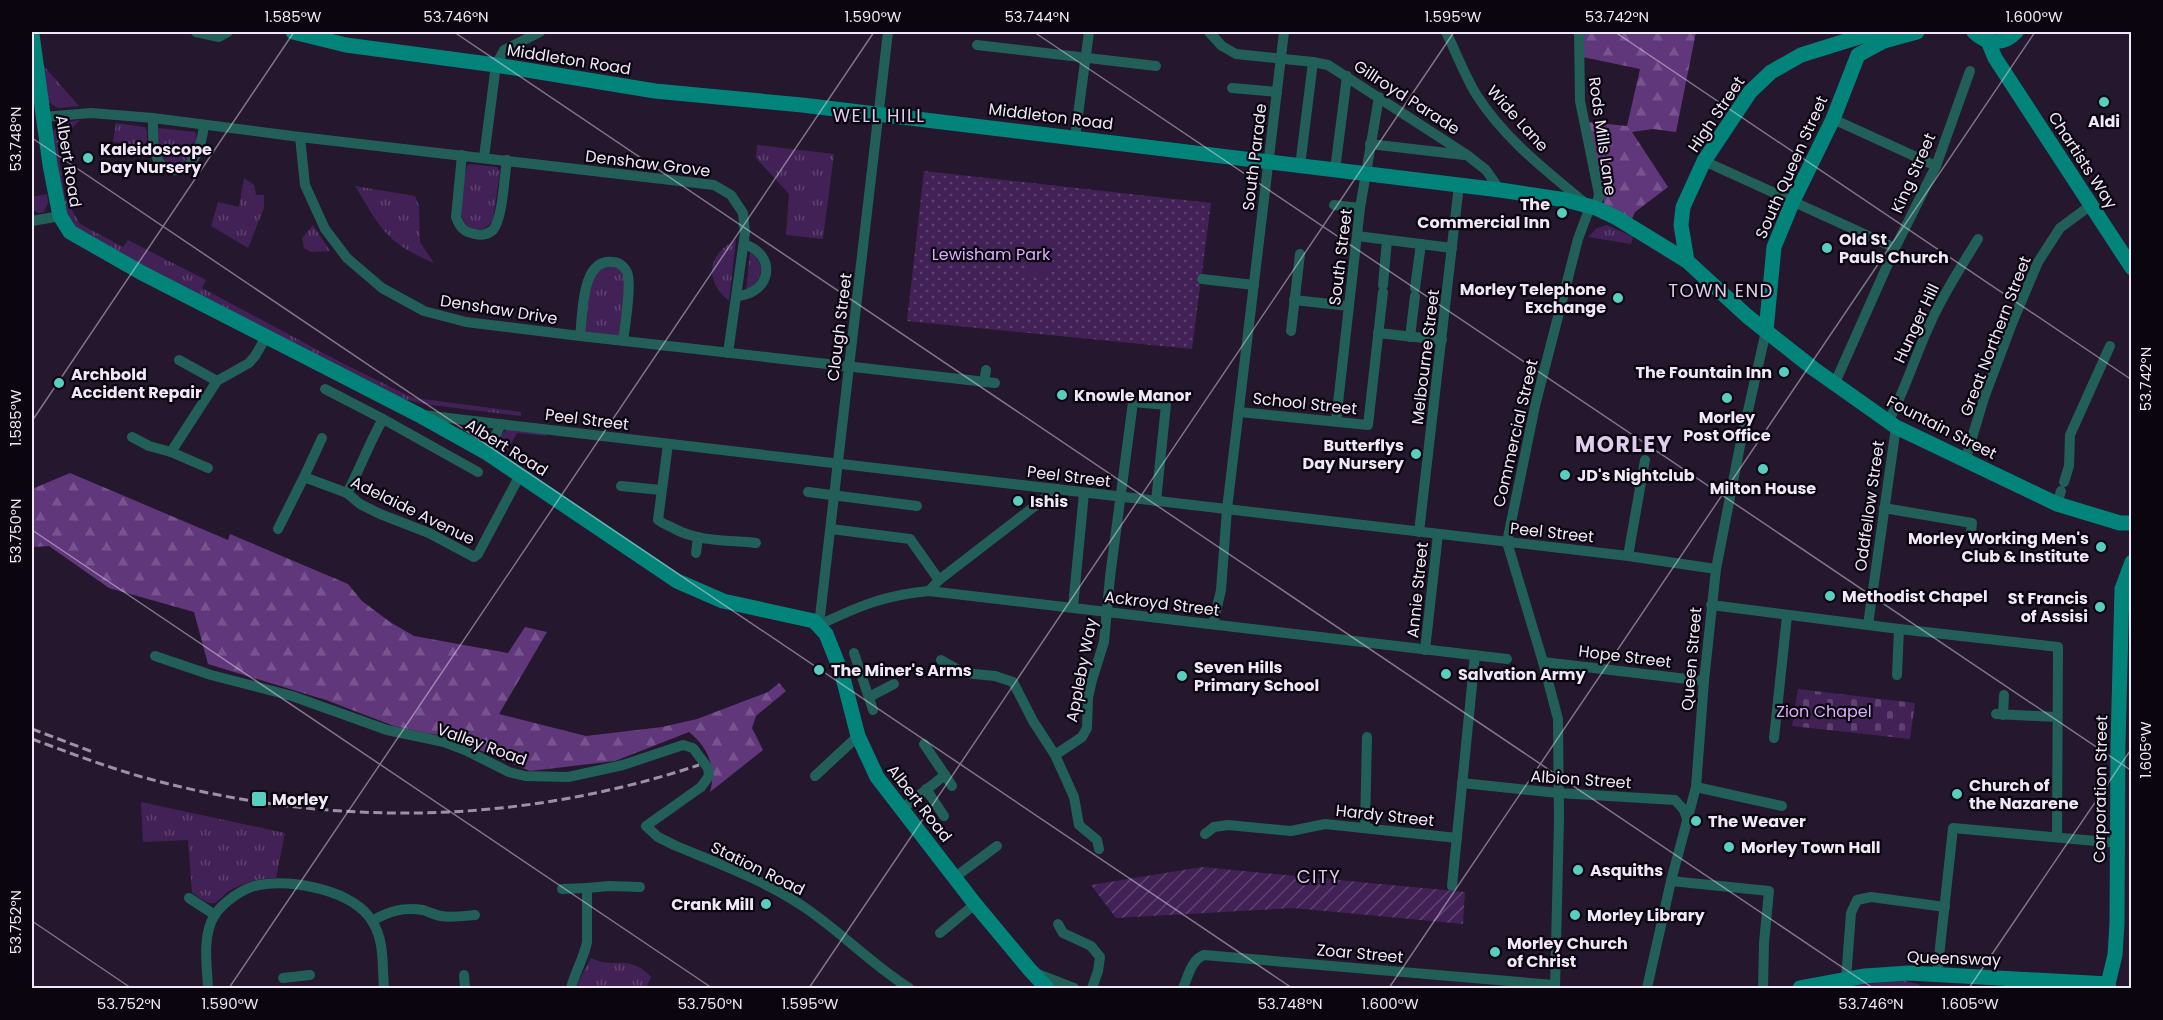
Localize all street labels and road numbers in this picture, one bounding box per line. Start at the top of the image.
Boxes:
street label: Middleton Road [505,38,633,81]
street label: Gillroyd Parade [1349,55,1464,140]
street label: High Street [1683,72,1750,157]
street label: Rods Mills Lane [1583,75,1622,197]
street label: Wide Lane [1481,80,1554,157]
street label: South Queen Street [1750,92,1833,242]
street label: Middleton Road [987,97,1115,136]
street label: South Parade [1237,102,1272,212]
street label: Chartists Way [2043,107,2123,213]
street label: Albert Road [50,113,87,209]
street label: King Street [1886,129,1941,217]
street label: Denshaw Grove [584,144,712,183]
street label: South Street [1323,207,1358,307]
street label: Great Northern Street [1954,253,2037,420]
street label: Clough Street [821,271,858,383]
street label: Hunger Hill [1888,280,1945,367]
street label: Melbourne Street [1406,288,1445,426]
street label: Denshaw Drive [439,289,559,330]
street label: Commercial Street [1487,357,1544,509]
street label: School Street [1252,387,1358,420]
street label: Fountain Street [1883,390,2001,465]
street label: Peel Street [544,403,630,436]
street label: Albert Road [461,413,552,482]
street label: Oddfellow Street [1849,439,1890,573]
street label: Peel Street [1026,460,1112,493]
street label: Adelaide Avenue [347,470,479,550]
street label: Peel Street [1509,517,1595,548]
street label: Annie Street [1401,541,1434,639]
street label: Ackroyd Street [1103,585,1221,622]
street label: Queen Street [1676,606,1708,712]
street label: Appleby Way [1060,616,1103,724]
street label: Hope Street [1577,639,1673,674]
street label: Corporation Street [2088,715,2113,863]
street label: Valley Road [434,718,530,771]
street label: Albert Road [882,760,957,847]
street label: Albion Street [1530,765,1632,795]
street label: Hardy Street [1335,799,1435,832]
street label: Station Road [707,836,809,901]
street label: Zoar Street [1316,938,1404,969]
street label: Queensway [1906,945,2001,972]

